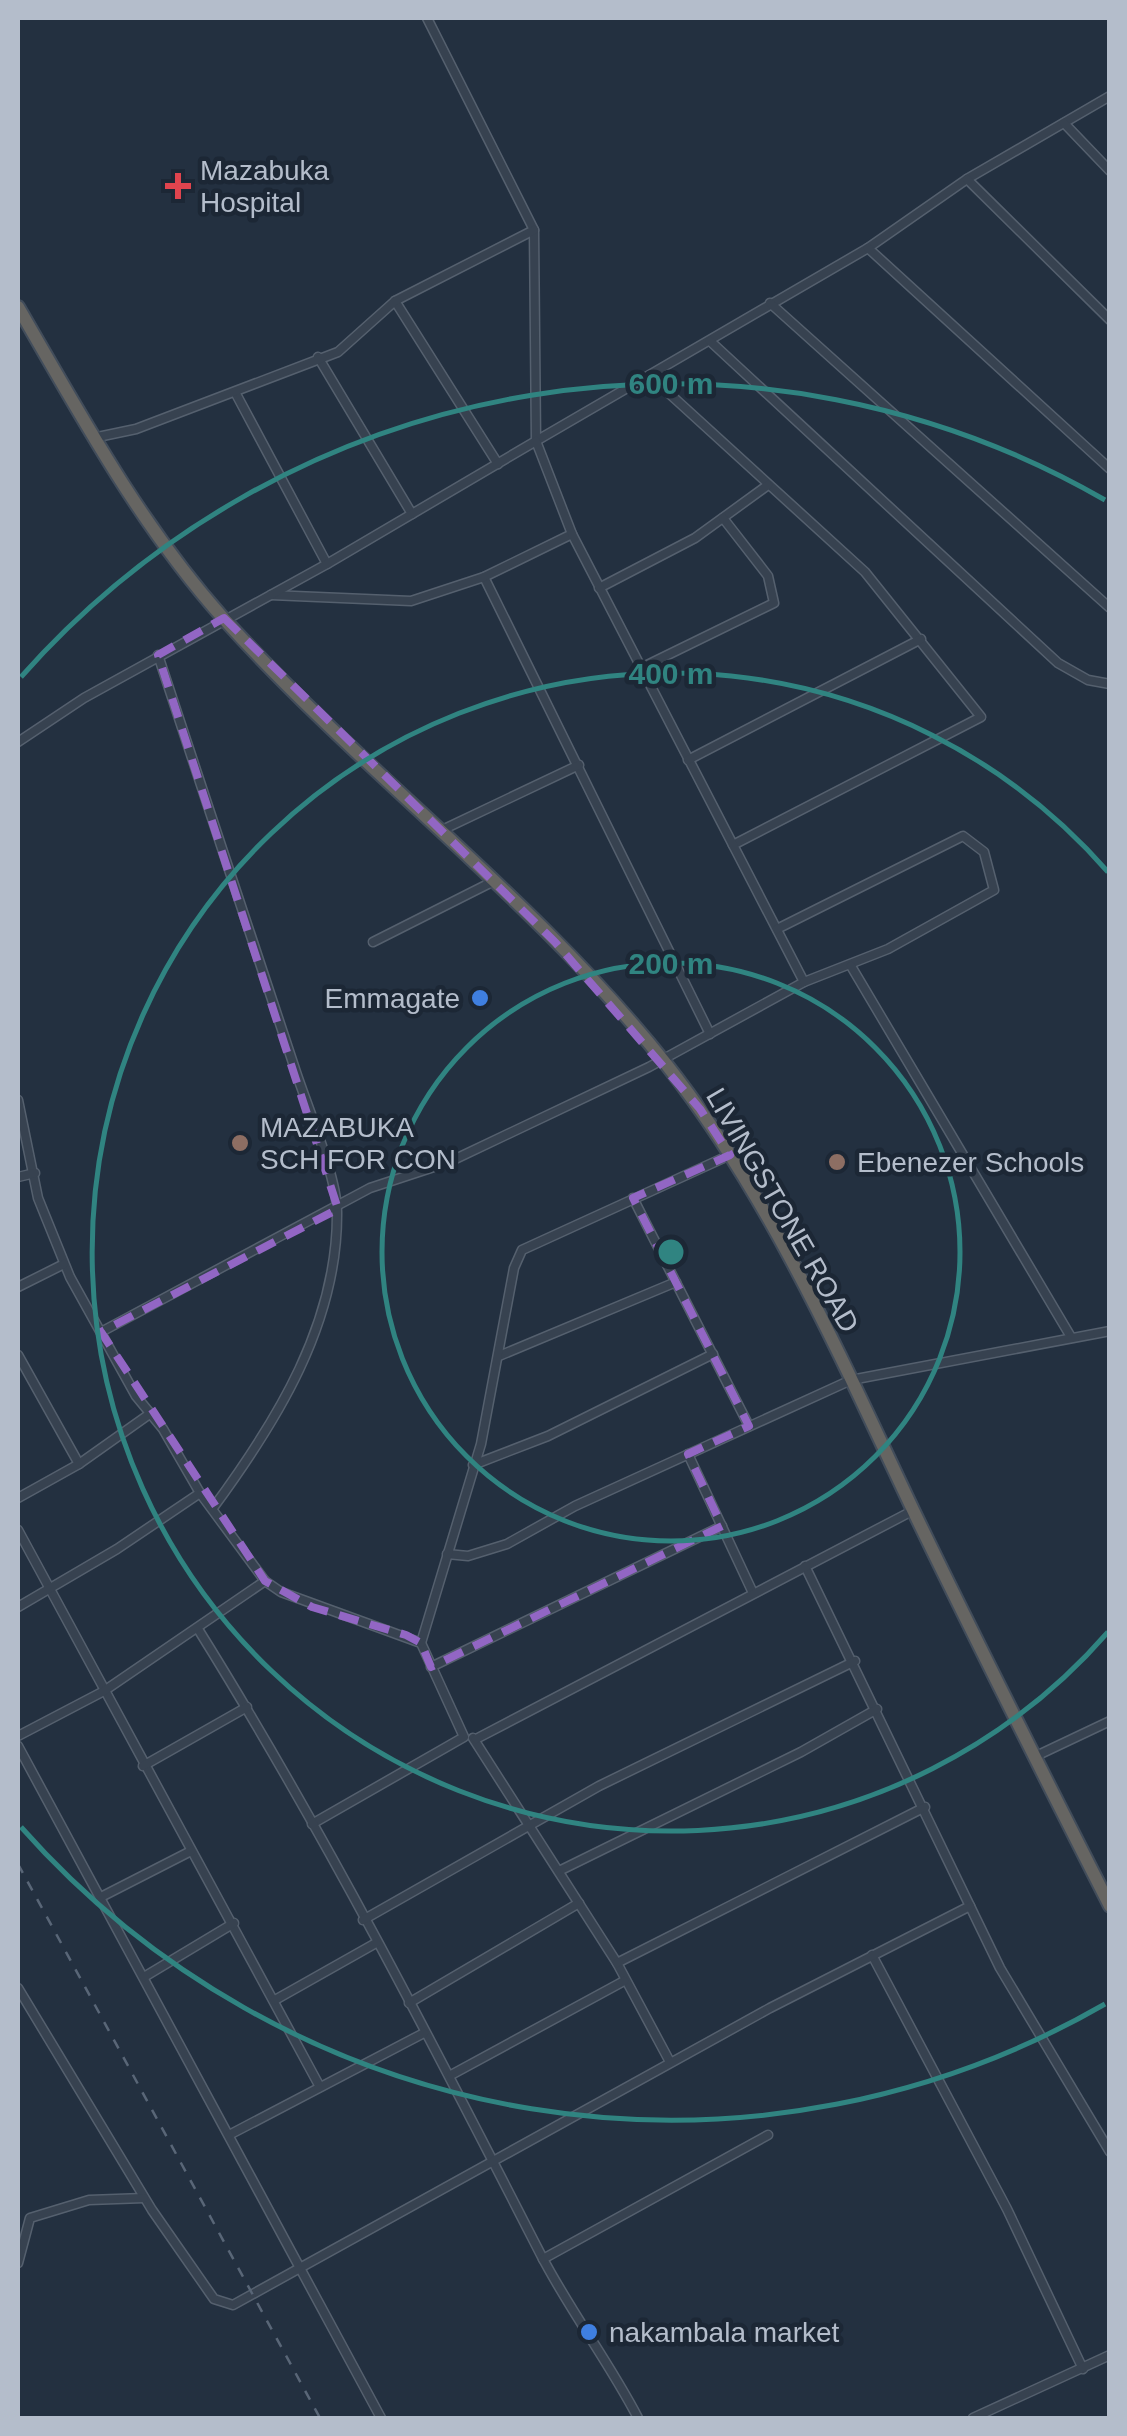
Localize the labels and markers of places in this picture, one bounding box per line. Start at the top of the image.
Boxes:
place label: Mazabuka Hospital [200,155,330,218]
marker: Mazabuka Hospital [165,173,191,199]
place label: Emmagate [325,983,460,1014]
marker: Emmagate [469,987,491,1009]
place label: MAZABUKA SCH FOR CON [260,1112,456,1175]
marker: MAZABUKA SCH FOR CON [229,1132,251,1154]
place label: Ebenezer Schools [857,1147,1084,1178]
marker: Ebenezer Schools [826,1151,848,1173]
centre of rings [653,1234,689,1270]
place label: nakambala market [609,2317,840,2348]
marker: nakambala market [578,2321,600,2343]

